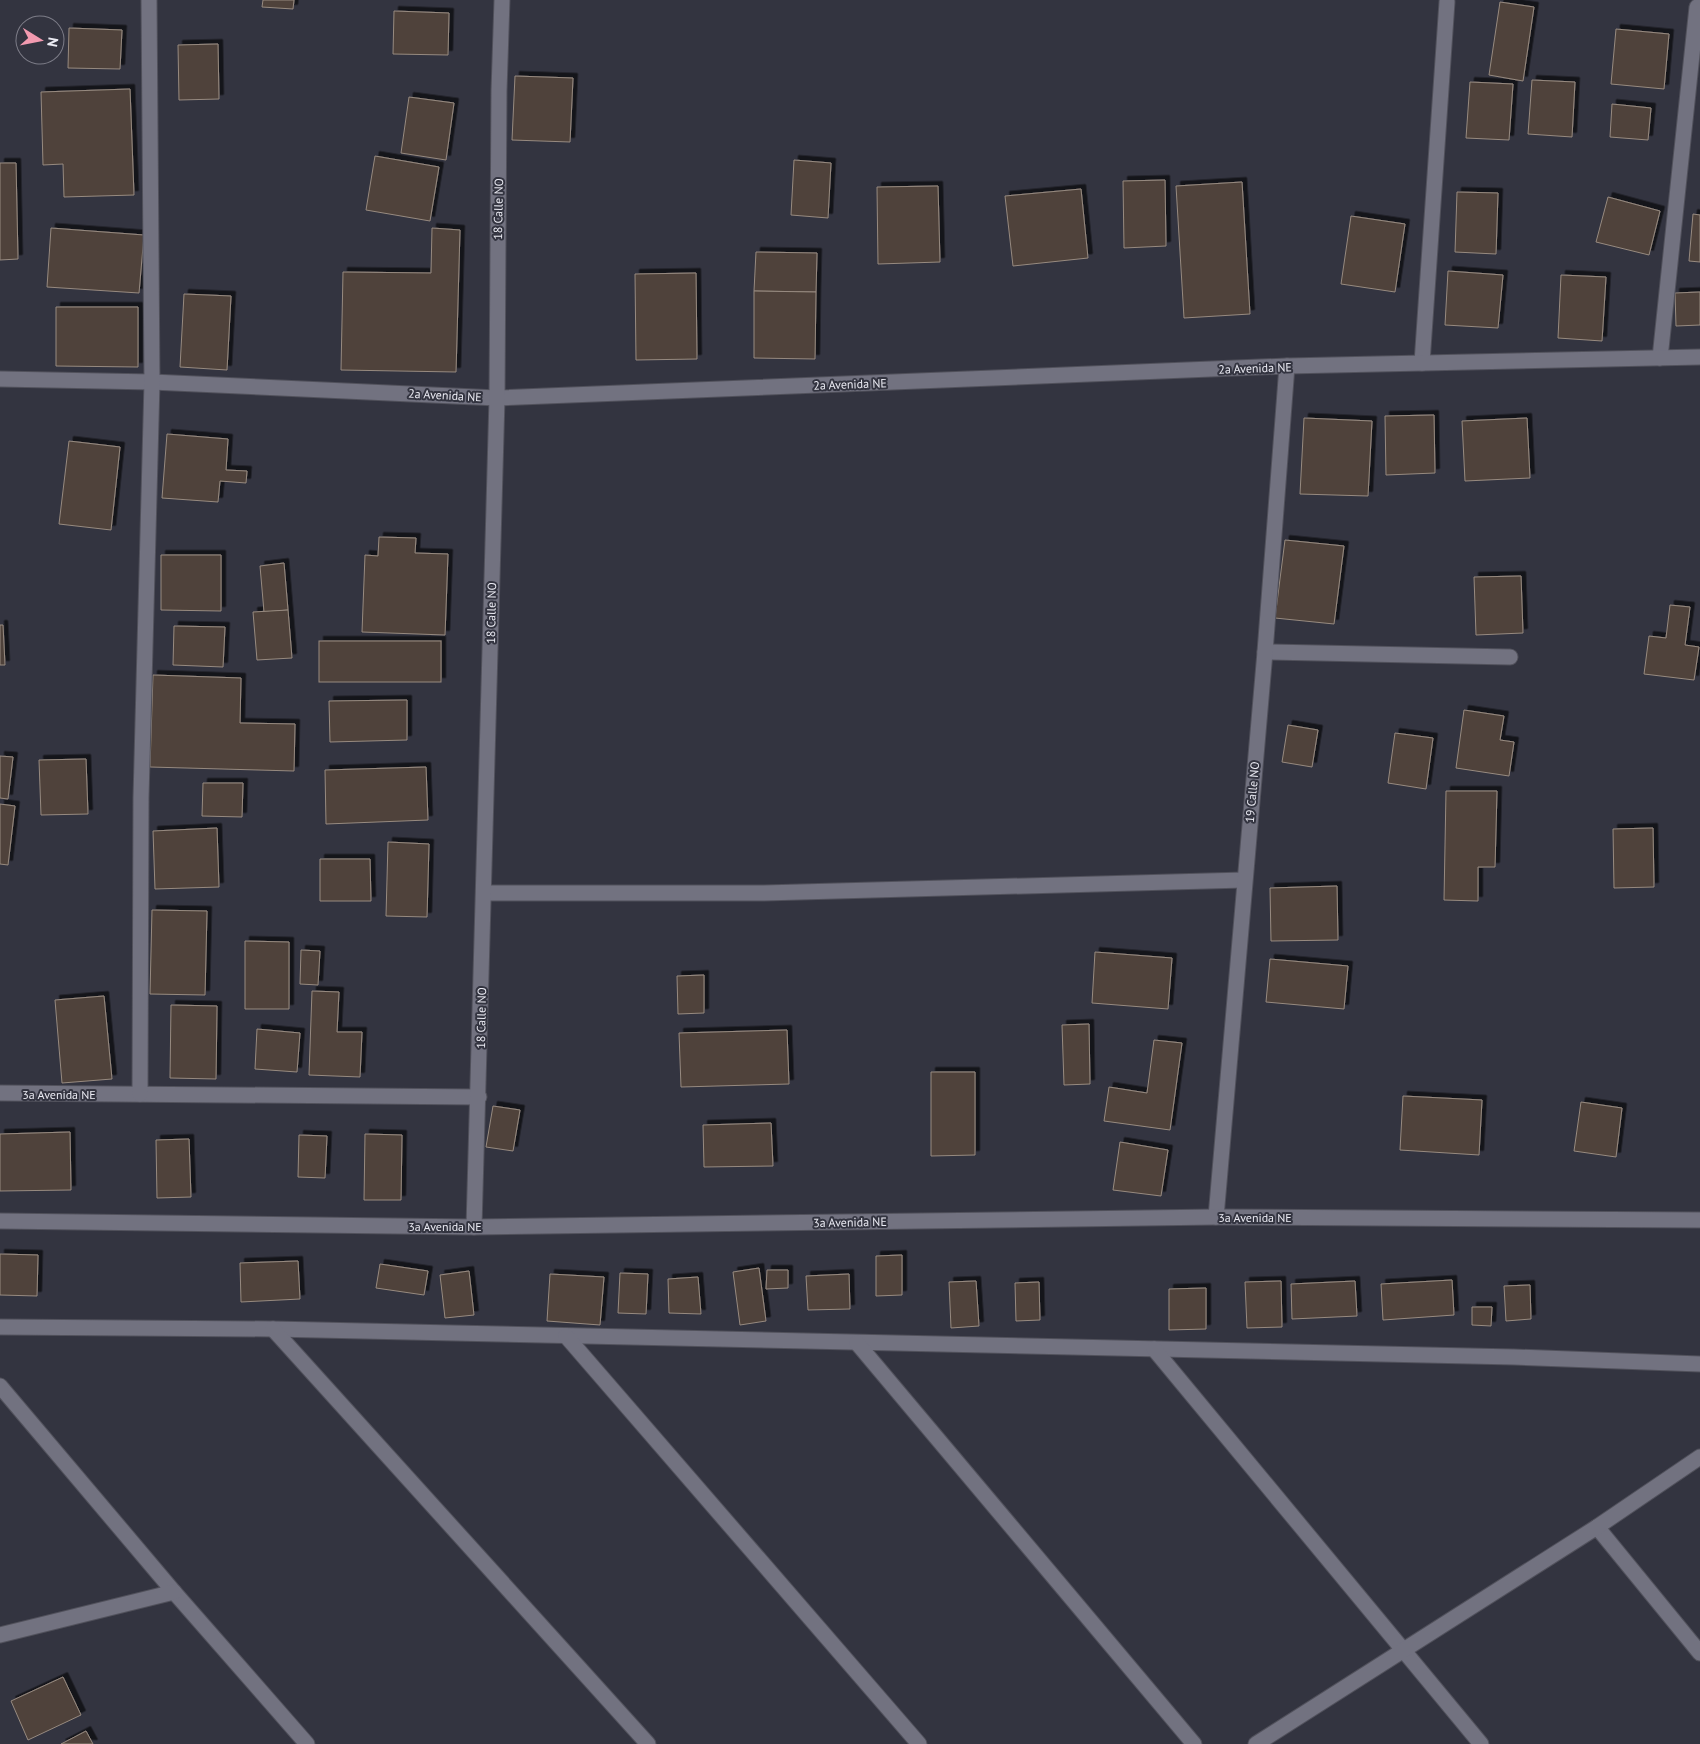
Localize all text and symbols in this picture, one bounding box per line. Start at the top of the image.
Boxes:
north arrow [15,15,65,65]
text: N [43,36,62,48]
street label: 18 Calle NO [490,178,506,240]
street label: 2a Avenida NE [1218,359,1292,377]
street label: 2a Avenida NE [813,375,887,393]
street label: 2a Avenida NE [408,386,482,404]
street label: 18 Calle NO [483,582,499,644]
street label: 19 Calle NO [1242,761,1262,823]
street label: 18 Calle NO [473,987,489,1049]
street label: 3a Avenida NE [22,1087,96,1102]
street label: 3a Avenida NE [1218,1210,1292,1225]
street label: 3a Avenida NE [813,1214,887,1230]
street label: 3a Avenida NE [408,1219,482,1234]

